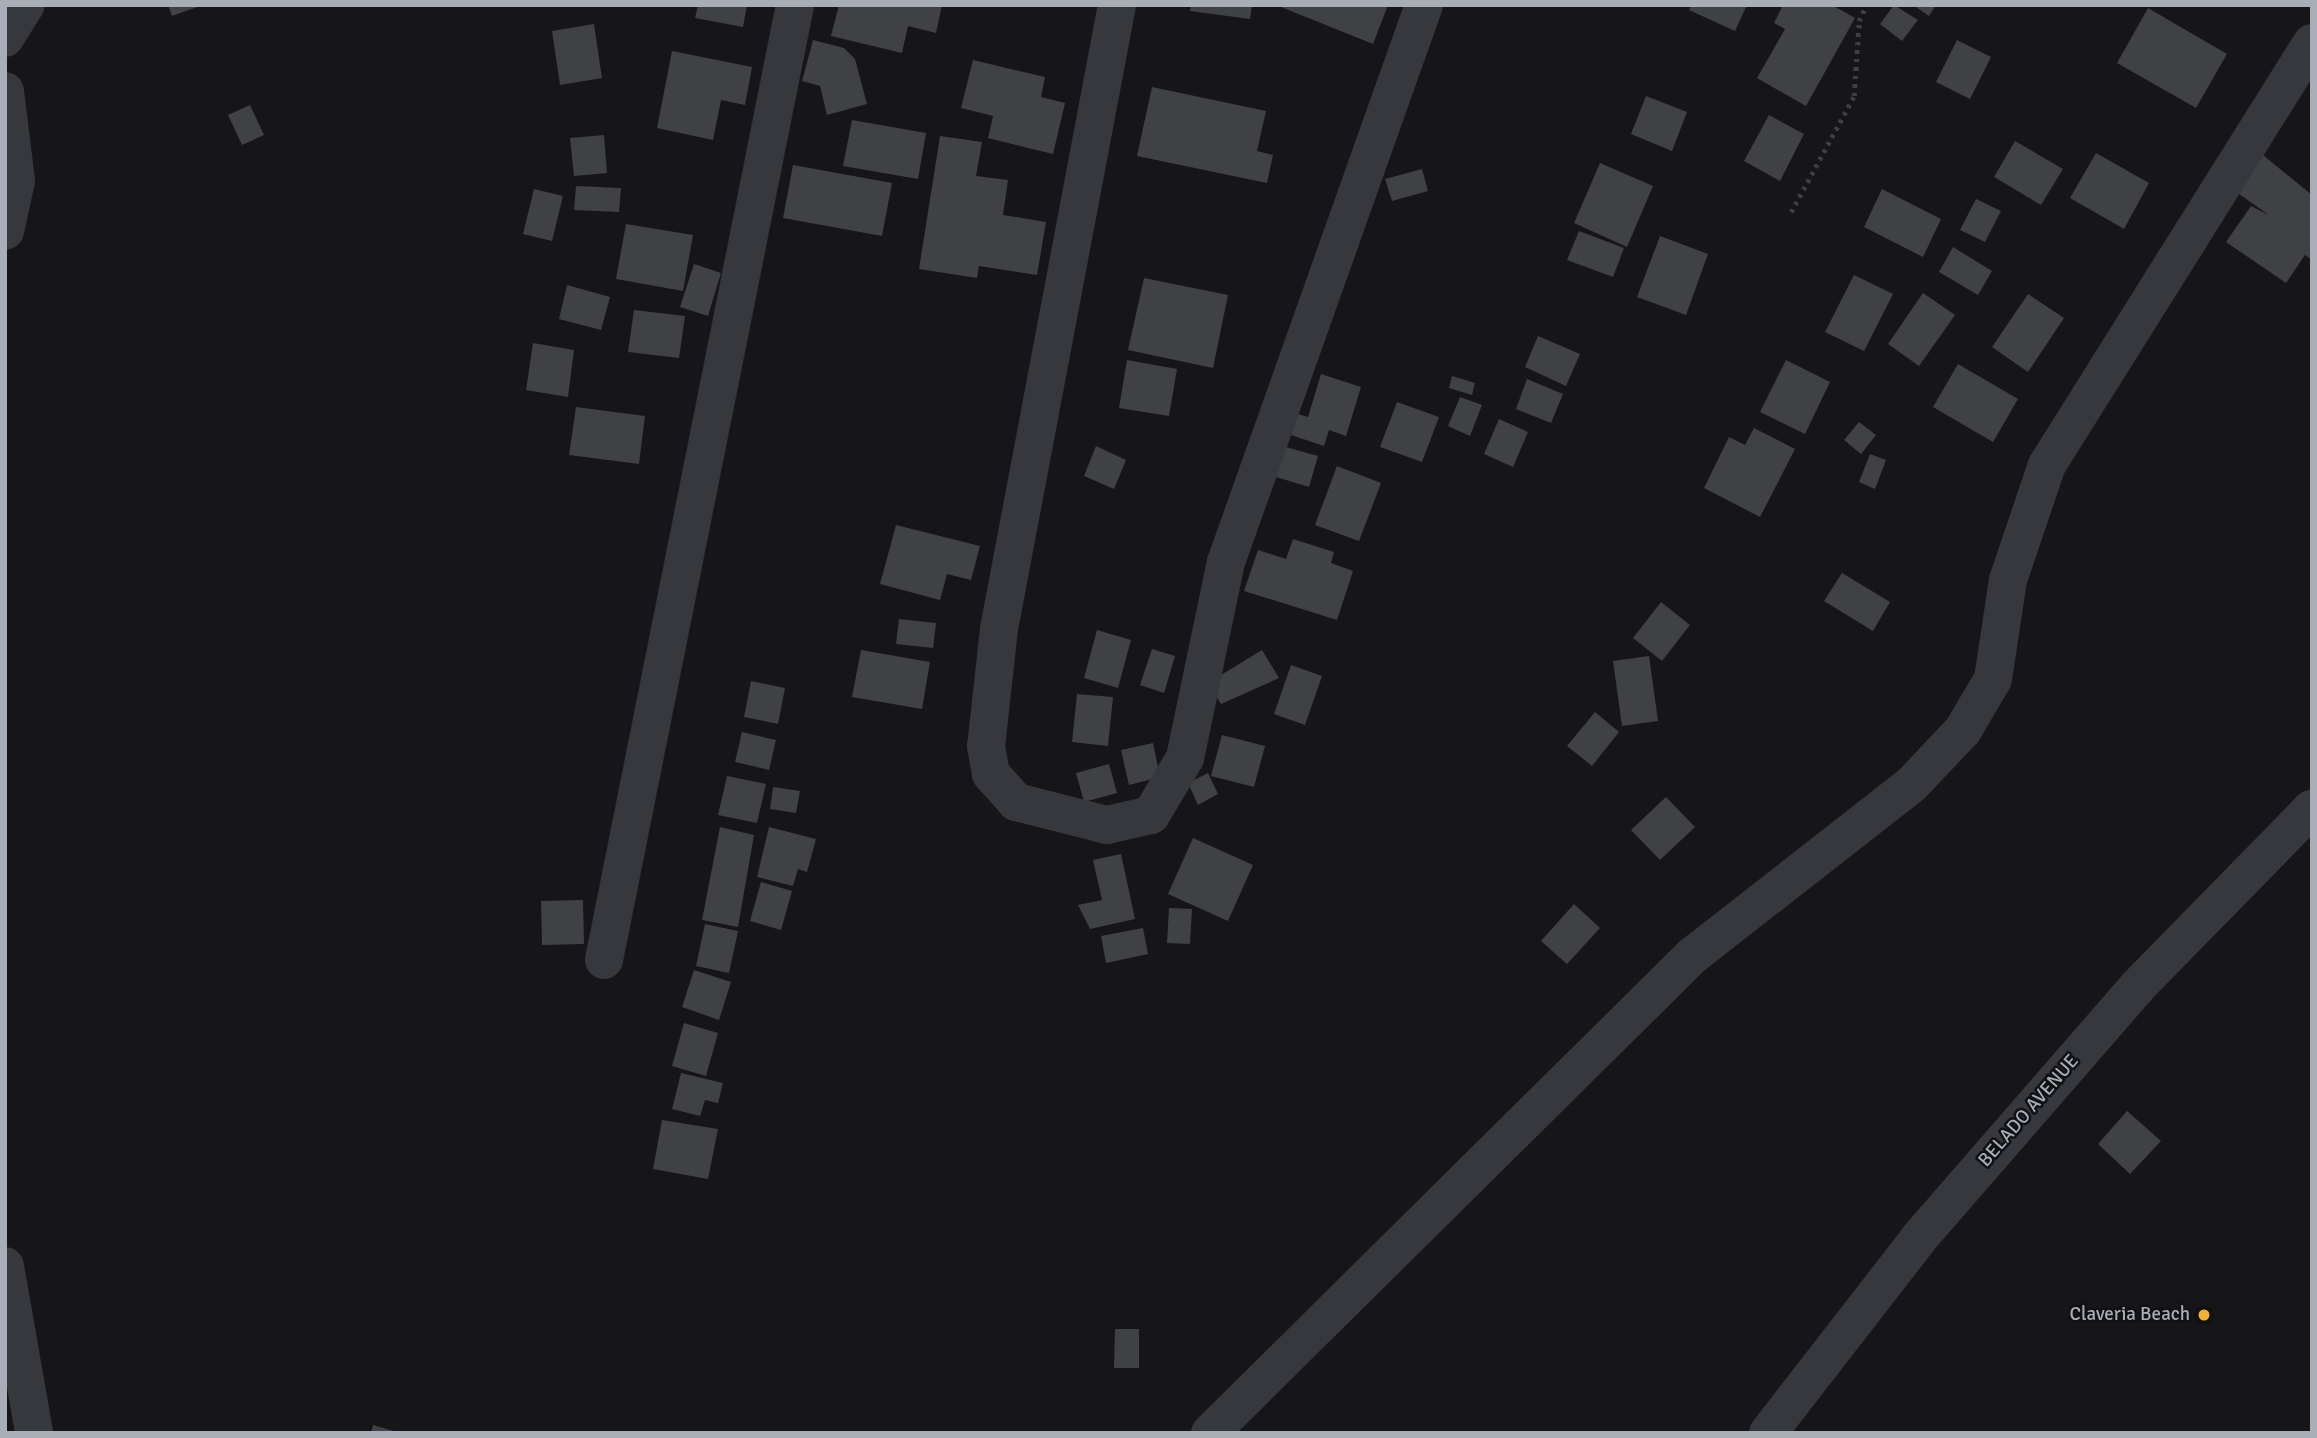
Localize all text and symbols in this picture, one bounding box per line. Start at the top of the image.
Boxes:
street label: BELADO AVENUE [1974,1050,2084,1172]
place label: Claveria Beach [2070,1304,2190,1326]
marker: Claveria Beach [2196,1307,2212,1323]

